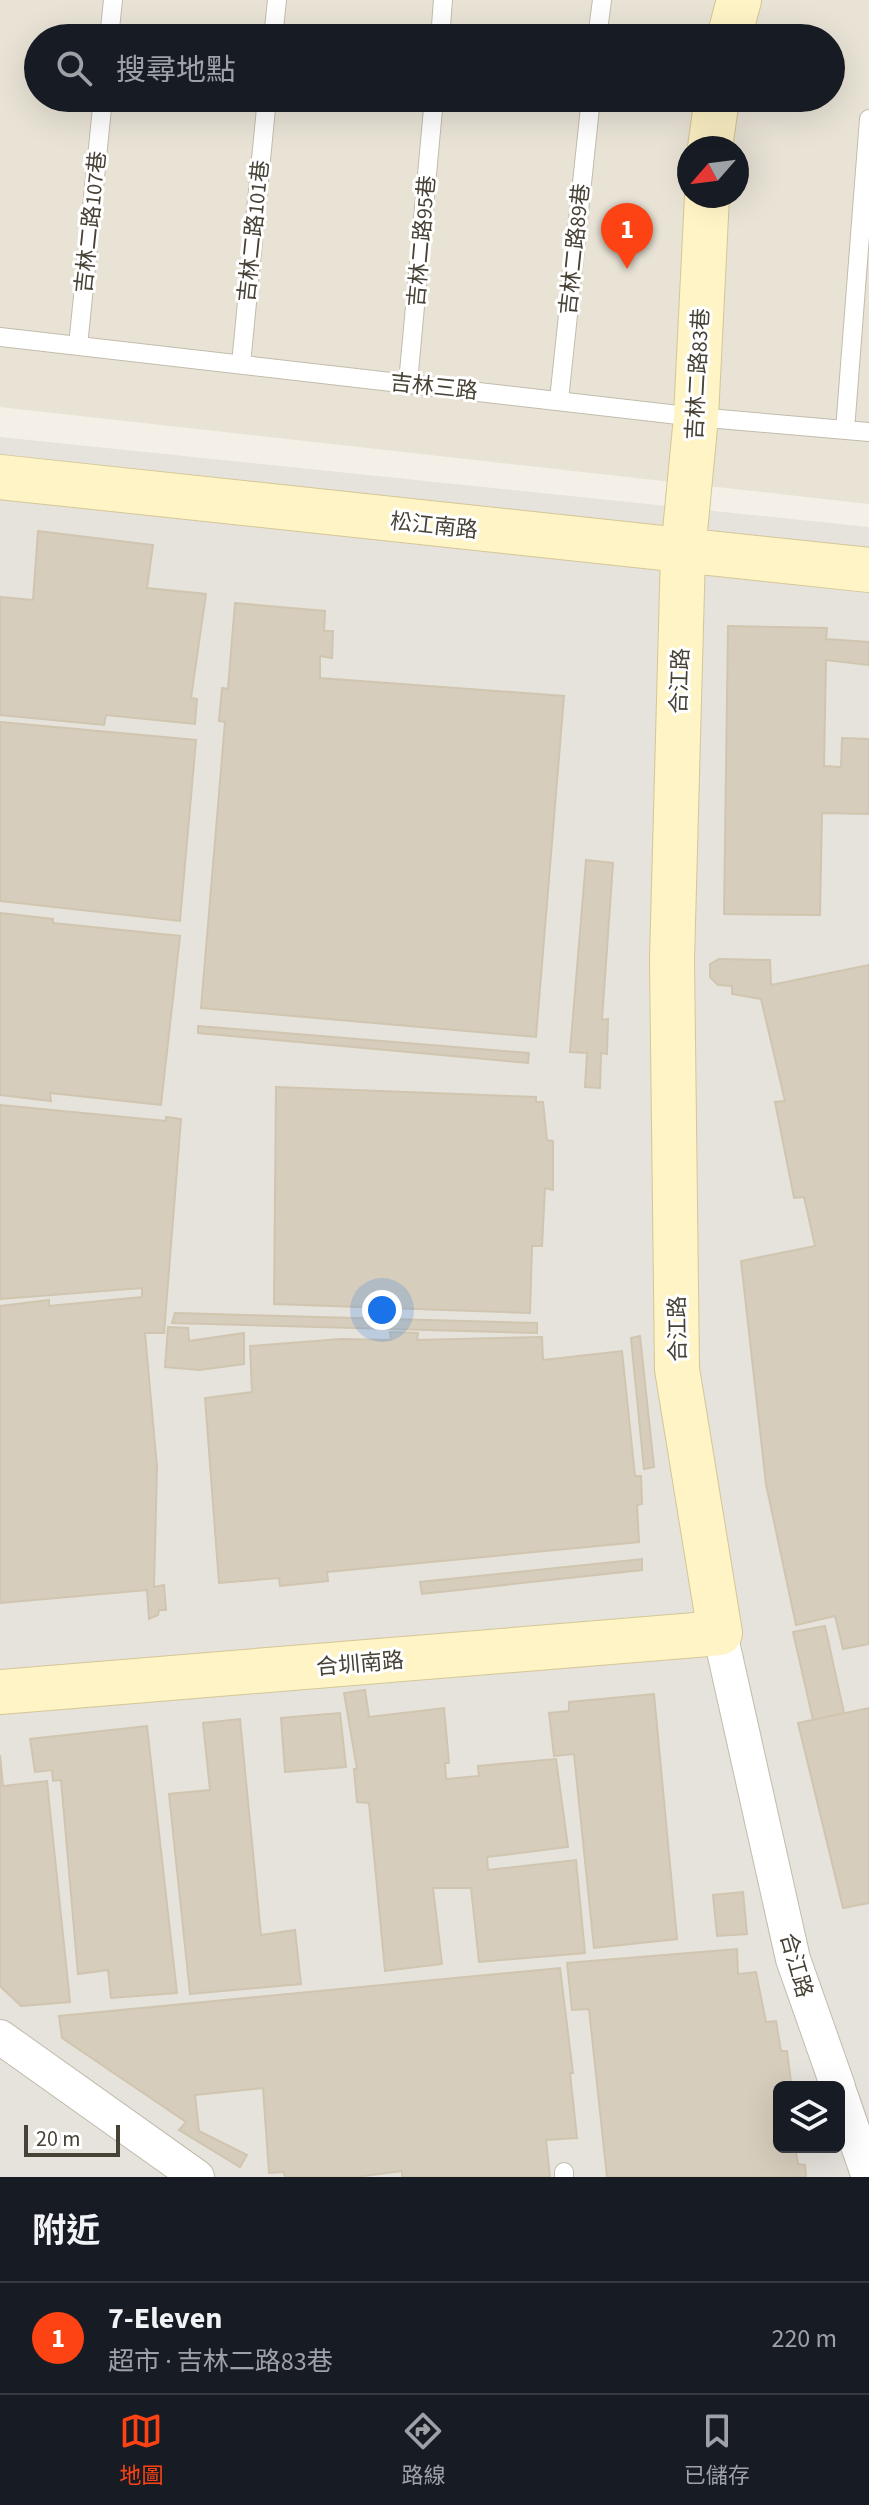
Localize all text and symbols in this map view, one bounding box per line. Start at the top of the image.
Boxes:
search box [24,24,845,112]
icon: search [52,46,96,90]
text: 搜尋地點 [116,49,236,92]
north arrow [677,136,749,208]
street label: 吉林二路107巷 [68,149,114,295]
street label: 吉林二路101巷 [231,158,277,304]
street label: 吉林二路95巷 [400,174,444,308]
street label: 吉林二路89巷 [552,182,598,316]
pin: 1 [601,203,653,269]
street label: 吉林二路83巷 [679,307,717,441]
street label: 吉林三路 [388,366,479,408]
street label: 松江南路 [388,505,479,547]
street label: 合江路 [663,647,697,715]
your location [362,1290,402,1330]
street label: 合江路 [661,1296,695,1362]
street label: 合圳南路 [315,1644,405,1684]
street label: 合江路 [772,1929,821,2001]
map controls [773,2081,845,2153]
button: layers [773,2081,845,2153]
scale bar [24,2121,120,2157]
text: 20 m [36,2123,81,2155]
text: 附近 [32,2207,100,2256]
text: 7-Eleven [108,2297,222,2340]
text: 1 [51,2320,65,2357]
text: 220 m [771,2320,837,2357]
text: 超市 · 吉林二路83巷 [108,2343,333,2380]
tab: 地圖 [119,2409,163,2492]
tab: 路線 [401,2409,446,2492]
tab: 已儲存 [684,2409,750,2492]

